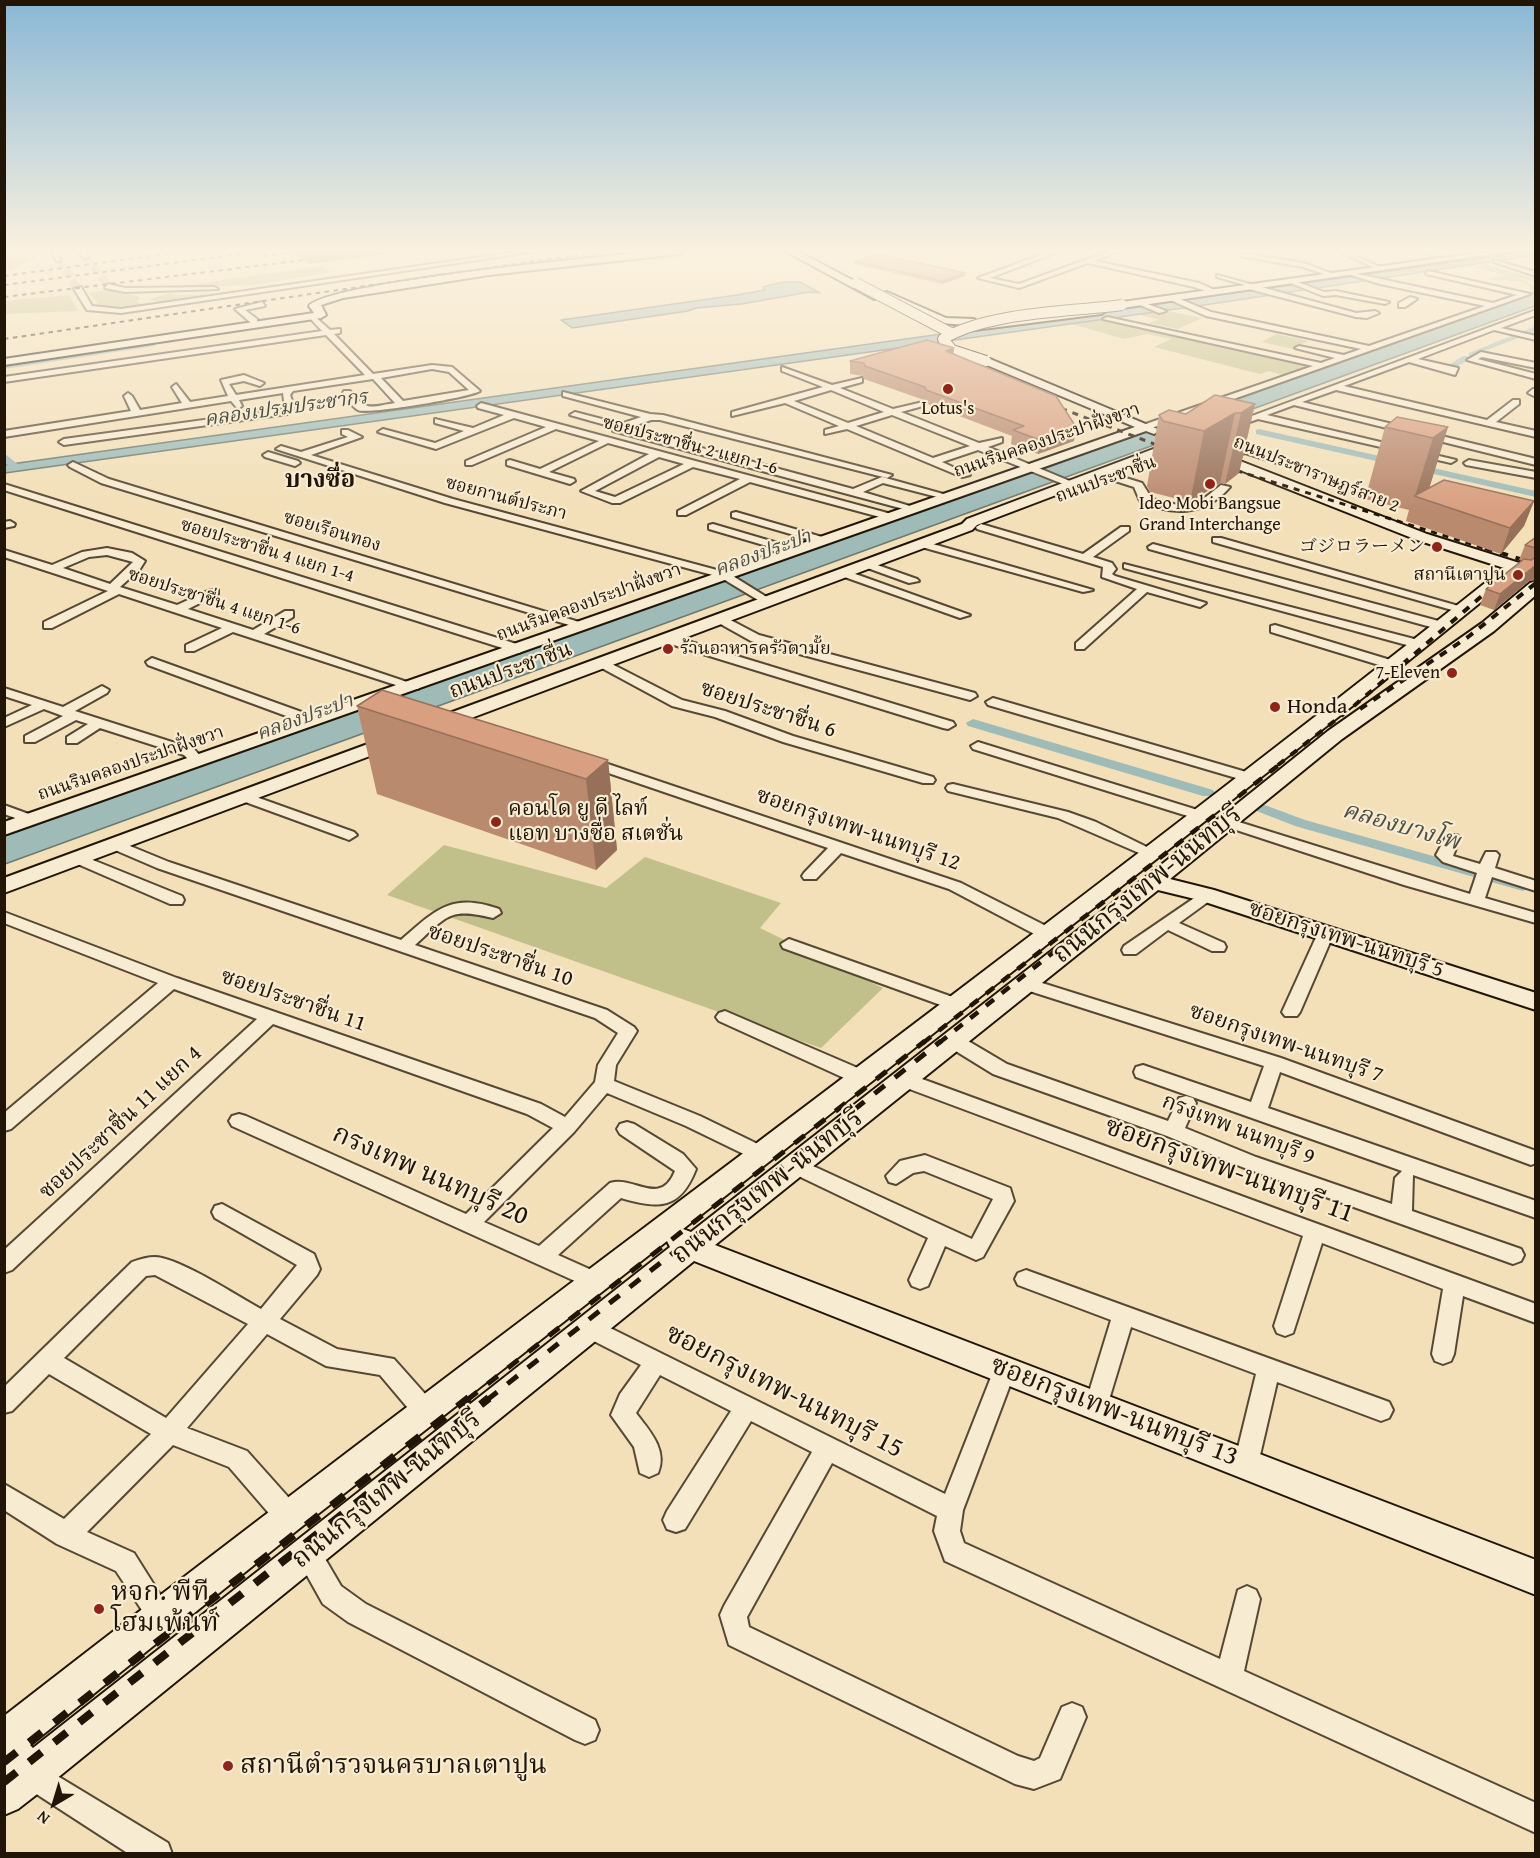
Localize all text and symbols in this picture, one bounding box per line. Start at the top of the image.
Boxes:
marker: Lotus's [941,382,955,396]
water label: คลองเปรมประชากร [203,386,369,432]
place label: Lotus's [922,398,974,420]
street label: ถนนริมคลองประปาฝั่งขวา [951,399,1143,483]
street label: ซอยประชาชื่น 2 แยก 1-6 [600,412,780,480]
street label: ถนนประชาราษฎร์สาย 2 [1230,432,1402,518]
street label: ถนนประชาชื่น [1053,452,1159,508]
district label: บางซื่อ [285,467,355,495]
street label: ซอยกานต์ประภา [443,472,569,526]
marker: Ideo Mobi Bangsue Grand Interchange [1203,477,1217,491]
place label: Ideo Mobi Bangsue Grand Interchange [1139,493,1281,536]
street label: ซอยเรือนทอง [281,507,383,557]
street label: ซอยประชาชื่น 4 แยก 1-4 [178,514,356,588]
water label: คลองประปา [711,525,815,583]
place label: ゴジロラーメン [1299,536,1425,558]
marker: ゴジロラーメン [1430,540,1444,554]
street label: ถนนริมคลองประปาฝั่งขวา [493,559,685,647]
street label: ซอยประชาชื่น 4 แยก 1-6 [125,564,303,640]
place label: สถานีเตาปูน [1413,564,1506,586]
marker: สถานีเตาปูน [1511,568,1525,582]
street label: ถนนประชาชื่น [446,637,576,705]
place label: ร้านอาหารครัวตามั้ย [680,638,831,660]
marker: ร้านอาหารครัวตามั้ย [661,642,675,656]
place label: 7-Eleven [1375,662,1440,684]
marker: 7-Eleven [1445,666,1459,680]
street label: ซอยประชาชื่น 6 [697,676,839,744]
water label: คลองประปา [253,689,357,747]
place label: Honda [1287,694,1347,720]
marker: Honda [1268,700,1282,714]
street label: ถนนริมคลองประปาฝั่งขวา [35,722,227,806]
street label: ซอยกรุงเทพ-นนทบุรี 12 [753,783,963,877]
place label: คอนโด ยู ดี ไลท์ แอท บางซื่อ สเตชั่น [508,796,683,848]
water label: คลองบางโพ [1339,797,1463,857]
street label: ถนนกรุงเทพ-นนทบุรี [1047,799,1249,971]
marker: คอนโด ยู ดี ไลท์ แอท บางซื่อ สเตชั่น [489,815,503,829]
street label: ซอยกรุงเทพ-นนทบุรี 5 [1245,896,1447,984]
street label: ซอยประชาชื่น 10 [424,919,576,993]
street label: ซอยประชาชื่น 11 [217,964,369,1038]
street label: ซอยกรุงเทพ-นนทบุรี 7 [1186,998,1386,1090]
street label: ซอยประชาชื่น 11 แยก 4 [34,1041,208,1205]
street label: กรงเทพ นนทบุรี 9 [1158,1089,1318,1171]
street label: ถนนกรุงเทพ-นนทบุรี [666,1102,870,1272]
street label: ซอยกรุงเทพ-นนทบุรี 11 [1100,1111,1358,1231]
street label: กรงเทพ นนทบุรี 20 [327,1118,533,1234]
street label: ซอยกรุงเทพ-นนทบุรี 15 [660,1318,908,1466]
street label: ซอยกรุงเทพ-นนทบุรี 13 [986,1350,1242,1474]
street label: ถนนกรุงเทพ-นนทบุรี [286,1404,488,1576]
place label: หจก. พีที โฮมเพ้นท์ [111,1577,219,1640]
marker: หจก. พีที โฮมเพ้นท์ [92,1602,106,1616]
place label: สถานีตำรวจนครบาลเตาปูน [240,1750,547,1782]
marker: สถานีตำรวจนครบาลเตาปูน [221,1759,235,1773]
north arrow [24,1774,84,1834]
text: N [31,1805,55,1831]

